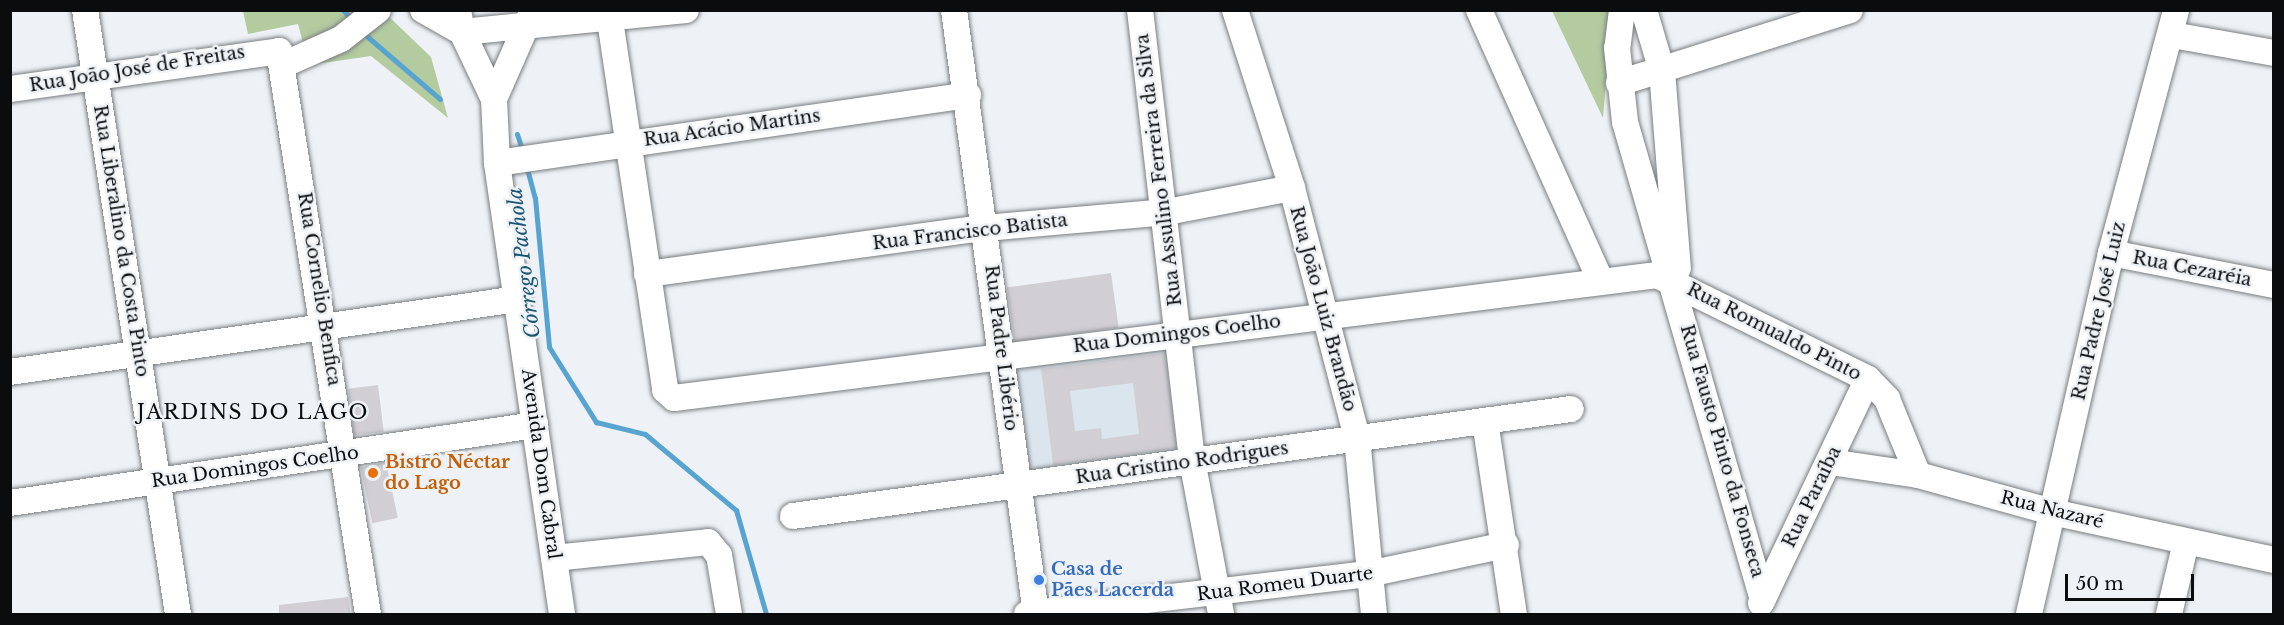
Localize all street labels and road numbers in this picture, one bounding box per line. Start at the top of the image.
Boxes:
street label: Rua Assulino Ferreira da Silva [1132,32,1186,308]
street label: Rua João José de Freitas [28,41,246,97]
street label: Rua Liberalino da Costa Pinto [89,103,153,379]
street label: Rua Acácio Martins [642,105,822,151]
street label: Rua Cornelio Benfica [293,191,345,387]
street label: Rua João Luiz Brandão [1285,204,1361,414]
street label: Rua Francisco Batista [871,209,1069,255]
street label: Rua Padre José Luiz [2068,219,2130,403]
street label: Rua Cezaréia [2131,247,2253,291]
street label: Rua Padre Libério [980,264,1022,432]
street label: Rua Romualdo Pinto [1683,279,1865,385]
street label: Rua Domingos Coelho [1072,311,1282,357]
street label: Rua Fausto Pinto da Fonseca [1675,322,1769,580]
street label: Avenida Dom Cabral [517,367,565,561]
street label: Rua Cristino Rodrigues [1074,437,1290,489]
street label: Rua Domingos Coelho [150,442,360,492]
street label: Rua Paraíba [1778,443,1846,551]
street label: Rua Nazaré [1998,487,2106,533]
street label: Rua Romeu Duarte [1196,562,1374,606]

